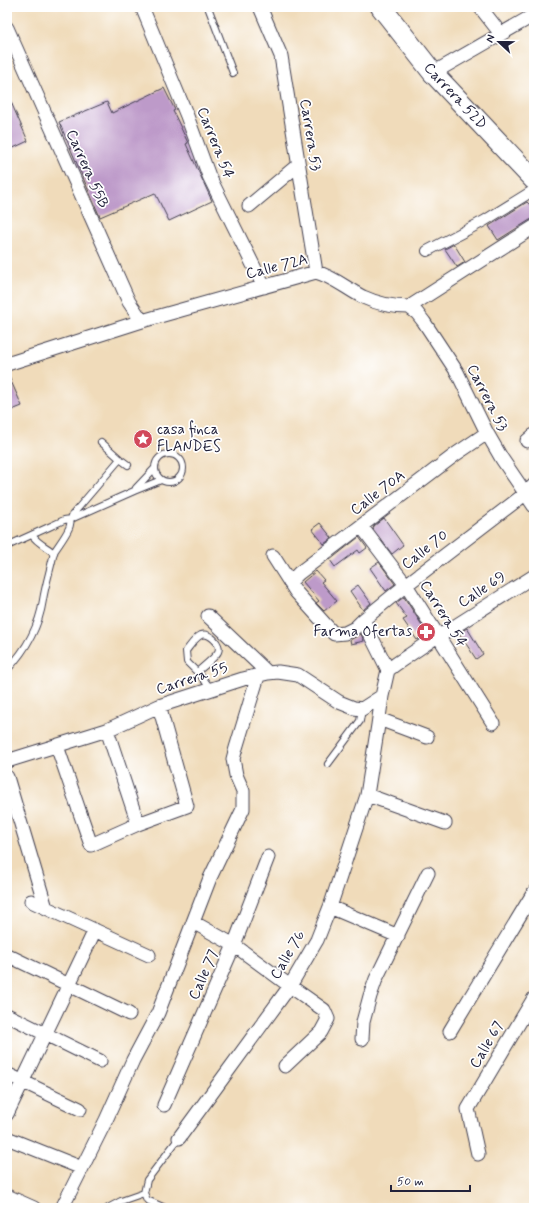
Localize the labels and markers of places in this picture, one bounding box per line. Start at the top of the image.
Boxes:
place label: casa finca FLANDES [157,420,221,457]
place icon: casa finca FLANDES [132,428,154,450]
pharmacy icon: Farma Ofertas [415,621,437,643]
place label: Farma Ofertas [313,622,412,642]

